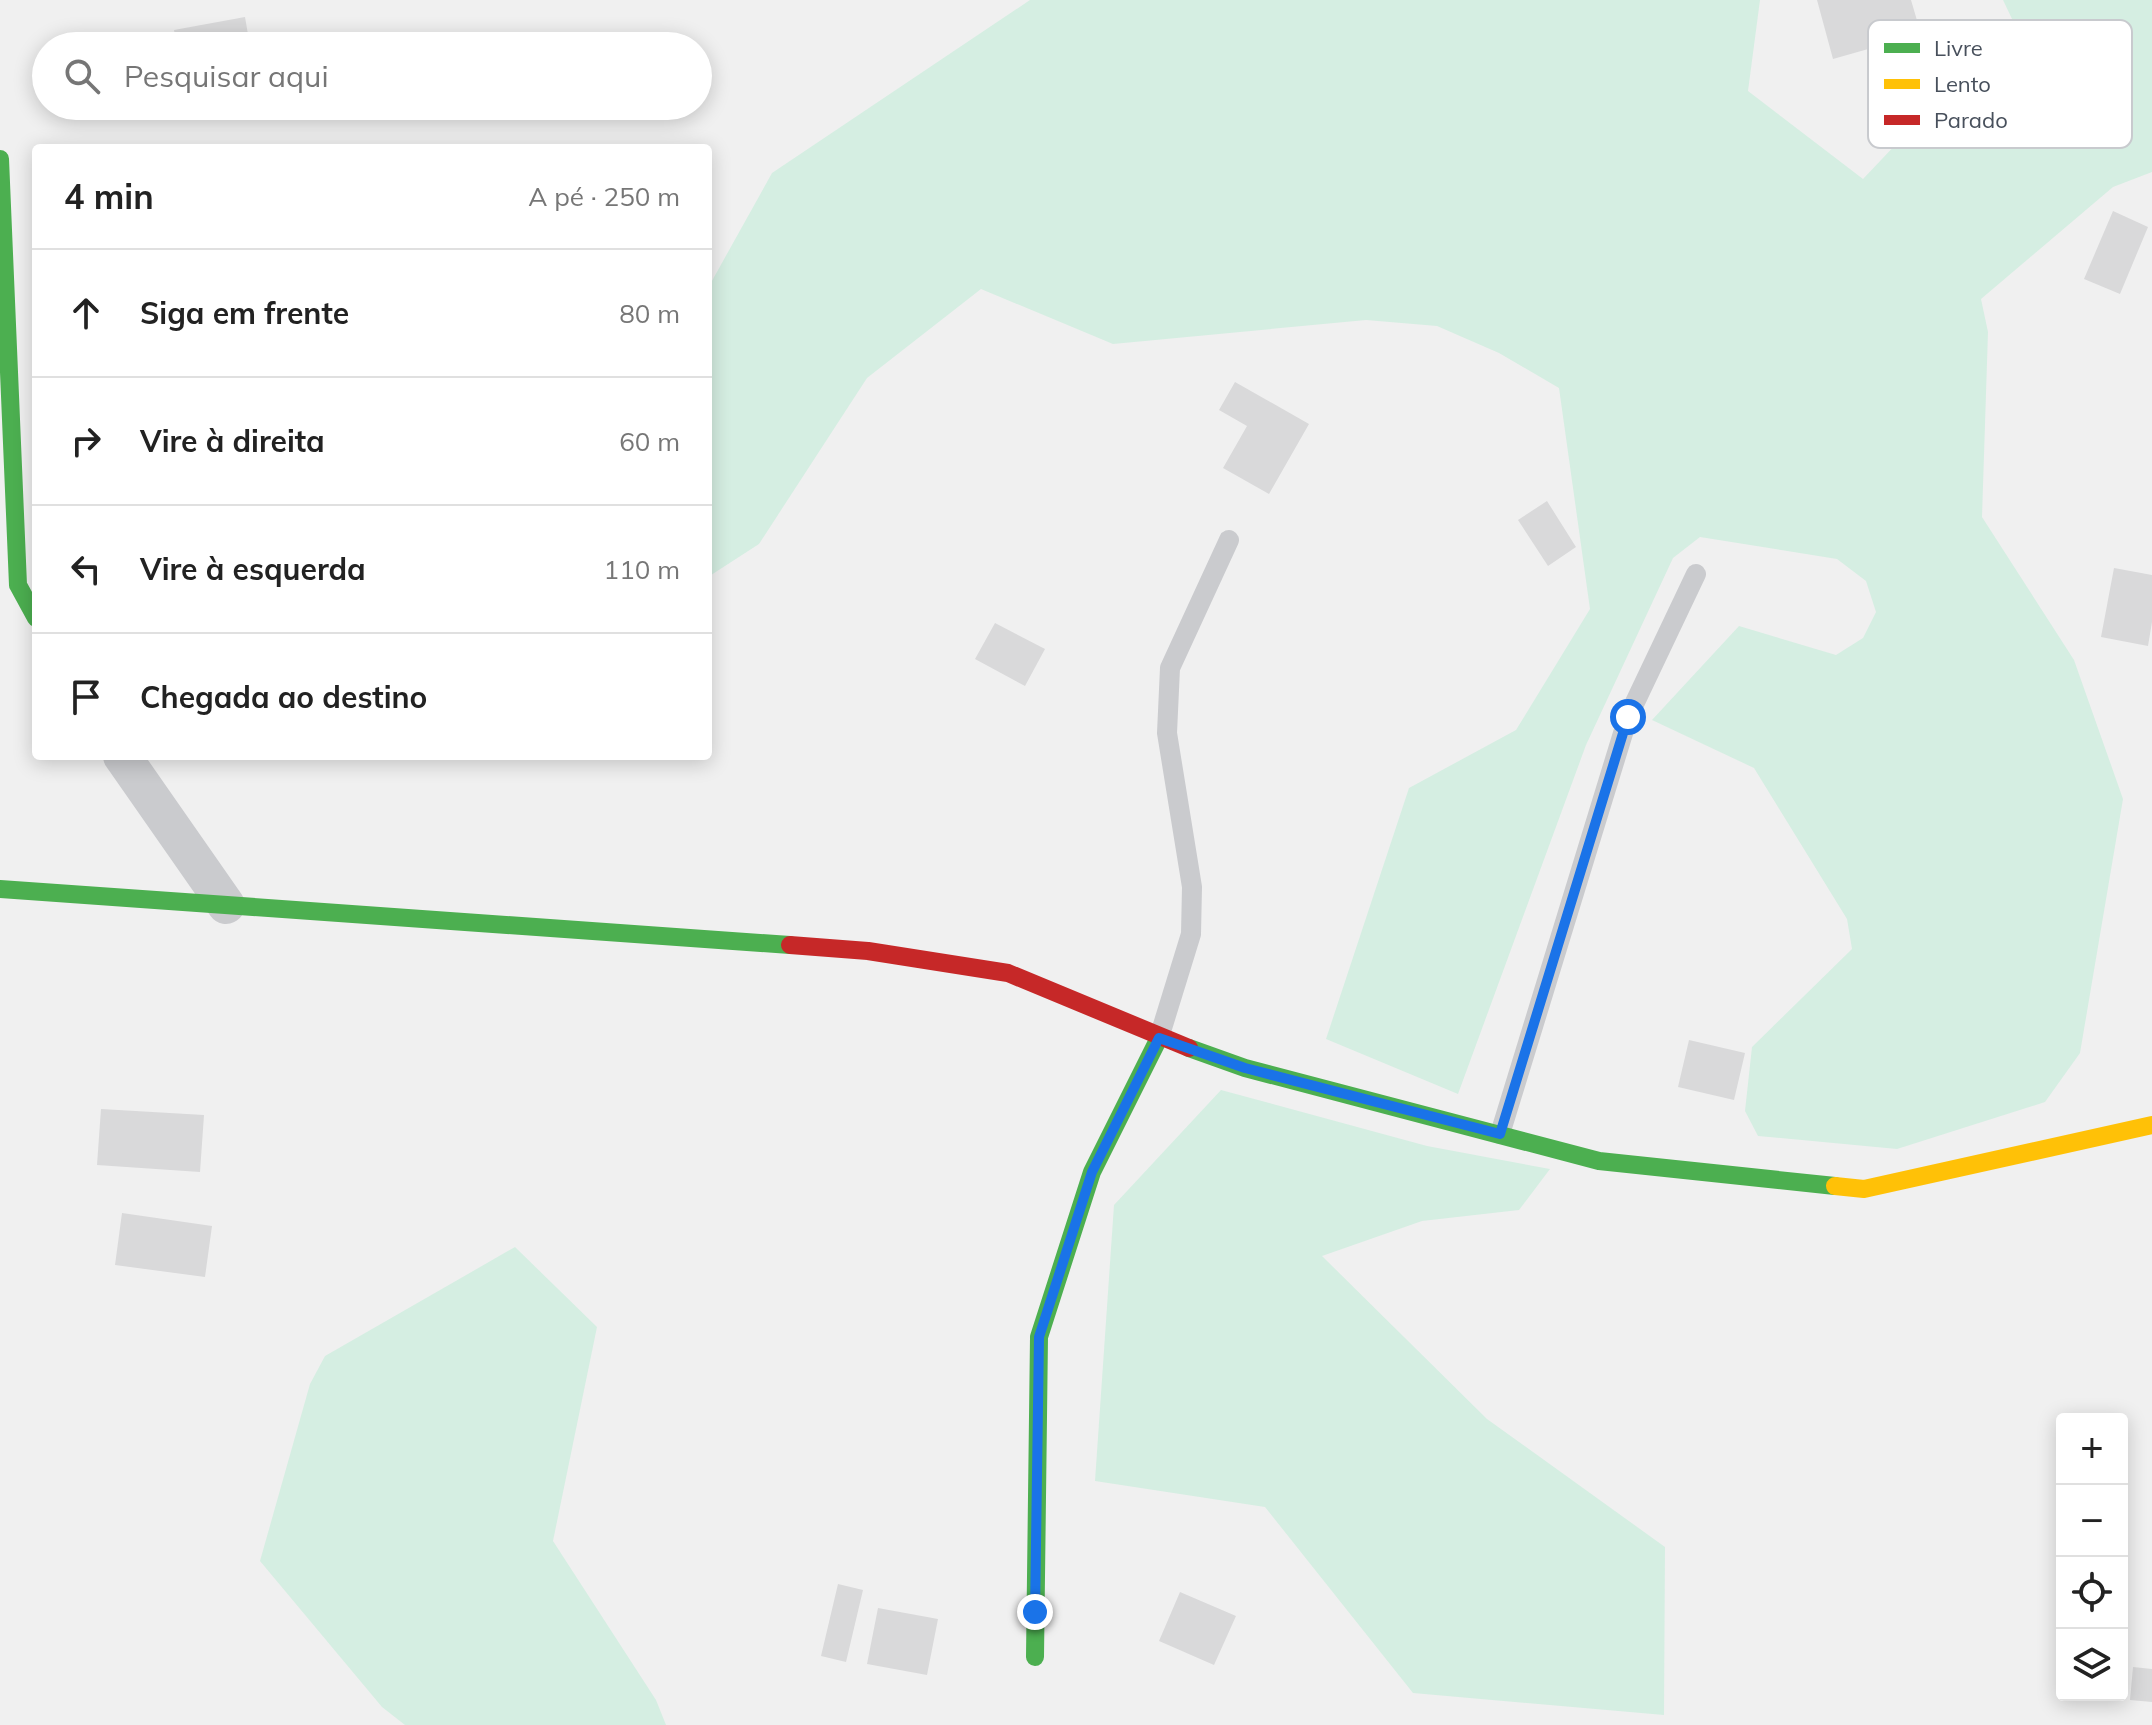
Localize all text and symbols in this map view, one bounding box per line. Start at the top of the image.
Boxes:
legend [1868,20,2132,148]
search box [32,32,712,120]
text: Livre [1934,34,1983,62]
icon: search [60,54,104,98]
text: Pesquisar aqui [124,57,329,95]
text: Lento [1934,70,1991,98]
text: Parado [1934,106,2008,134]
text: 4 min [64,175,154,218]
text: A pé · 250 m [528,180,680,213]
icon: ahead [64,291,108,335]
text: Siga em frente [140,294,349,332]
text: 80 m [619,297,680,330]
icon: right [64,419,108,463]
text: Vire à direita [140,422,325,460]
text: 60 m [619,425,680,458]
icon: left [64,547,108,591]
text: Vire à esquerda [140,550,366,588]
text: 110 m [604,553,680,586]
icon: arrive [64,675,108,719]
text: Chegada ao destino [140,678,427,716]
route start [1610,699,1646,735]
map controls [2056,1413,2128,1701]
button: + [2056,1413,2128,1485]
button: − [2056,1485,2128,1557]
button: locate [2056,1557,2128,1629]
route end [1017,1594,1053,1630]
button: layers [2056,1629,2128,1701]

